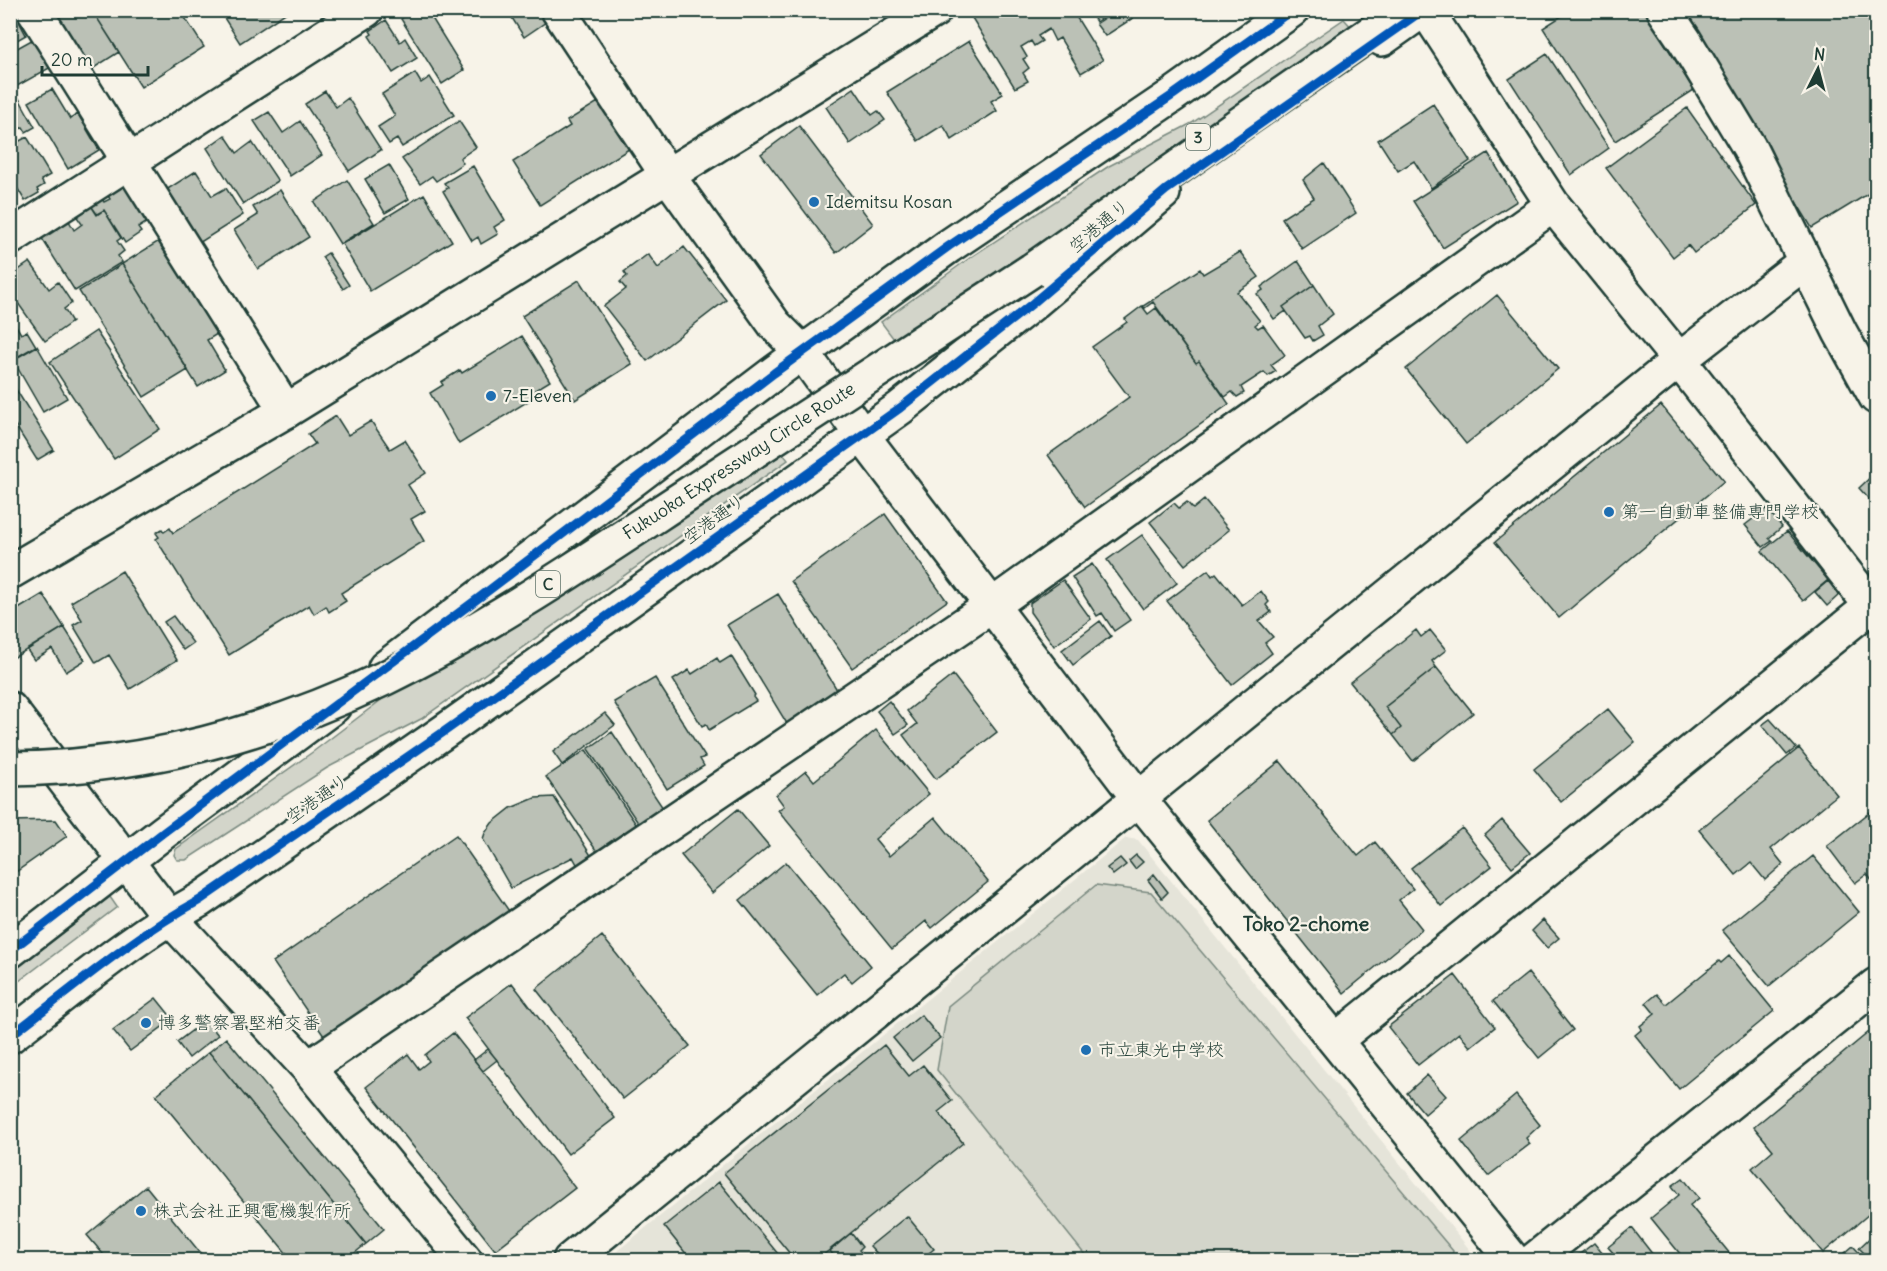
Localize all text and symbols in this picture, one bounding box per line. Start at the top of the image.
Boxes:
scale bar [42,39,148,77]
north arrow [1788,39,1848,99]
text: N [1813,44,1826,65]
text: 20 m [51,48,93,71]
road number: 3 [1186,124,1210,150]
place label: Idemitsu Kosan [826,190,953,213]
street label: 空港通り [1064,194,1134,258]
marker: Idemitsu Kosan [807,195,821,209]
street label: Fukuoka Expressway Circle Route [618,377,859,544]
place label: 7-Eleven [503,384,572,407]
marker: 7-Eleven [484,389,498,403]
street label: 空港通り [678,488,750,549]
place label: 第一自動車整備専門学校 [1621,500,1819,523]
marker: 第一自動車整備専門学校 [1602,505,1616,519]
road number: C [536,571,560,597]
street label: 空港通り [281,769,353,829]
district label: Toko 2-chome [1243,911,1369,936]
place label: 博多警察署堅粕交番 [158,1011,320,1034]
marker: 博多警察署堅粕交番 [139,1016,153,1030]
place label: 市立東光中学校 [1098,1038,1224,1061]
marker: 市立東光中学校 [1079,1043,1093,1057]
place label: 株式会社正興電機製作所 [153,1199,351,1222]
marker: 株式会社正興電機製作所 [134,1204,148,1218]

